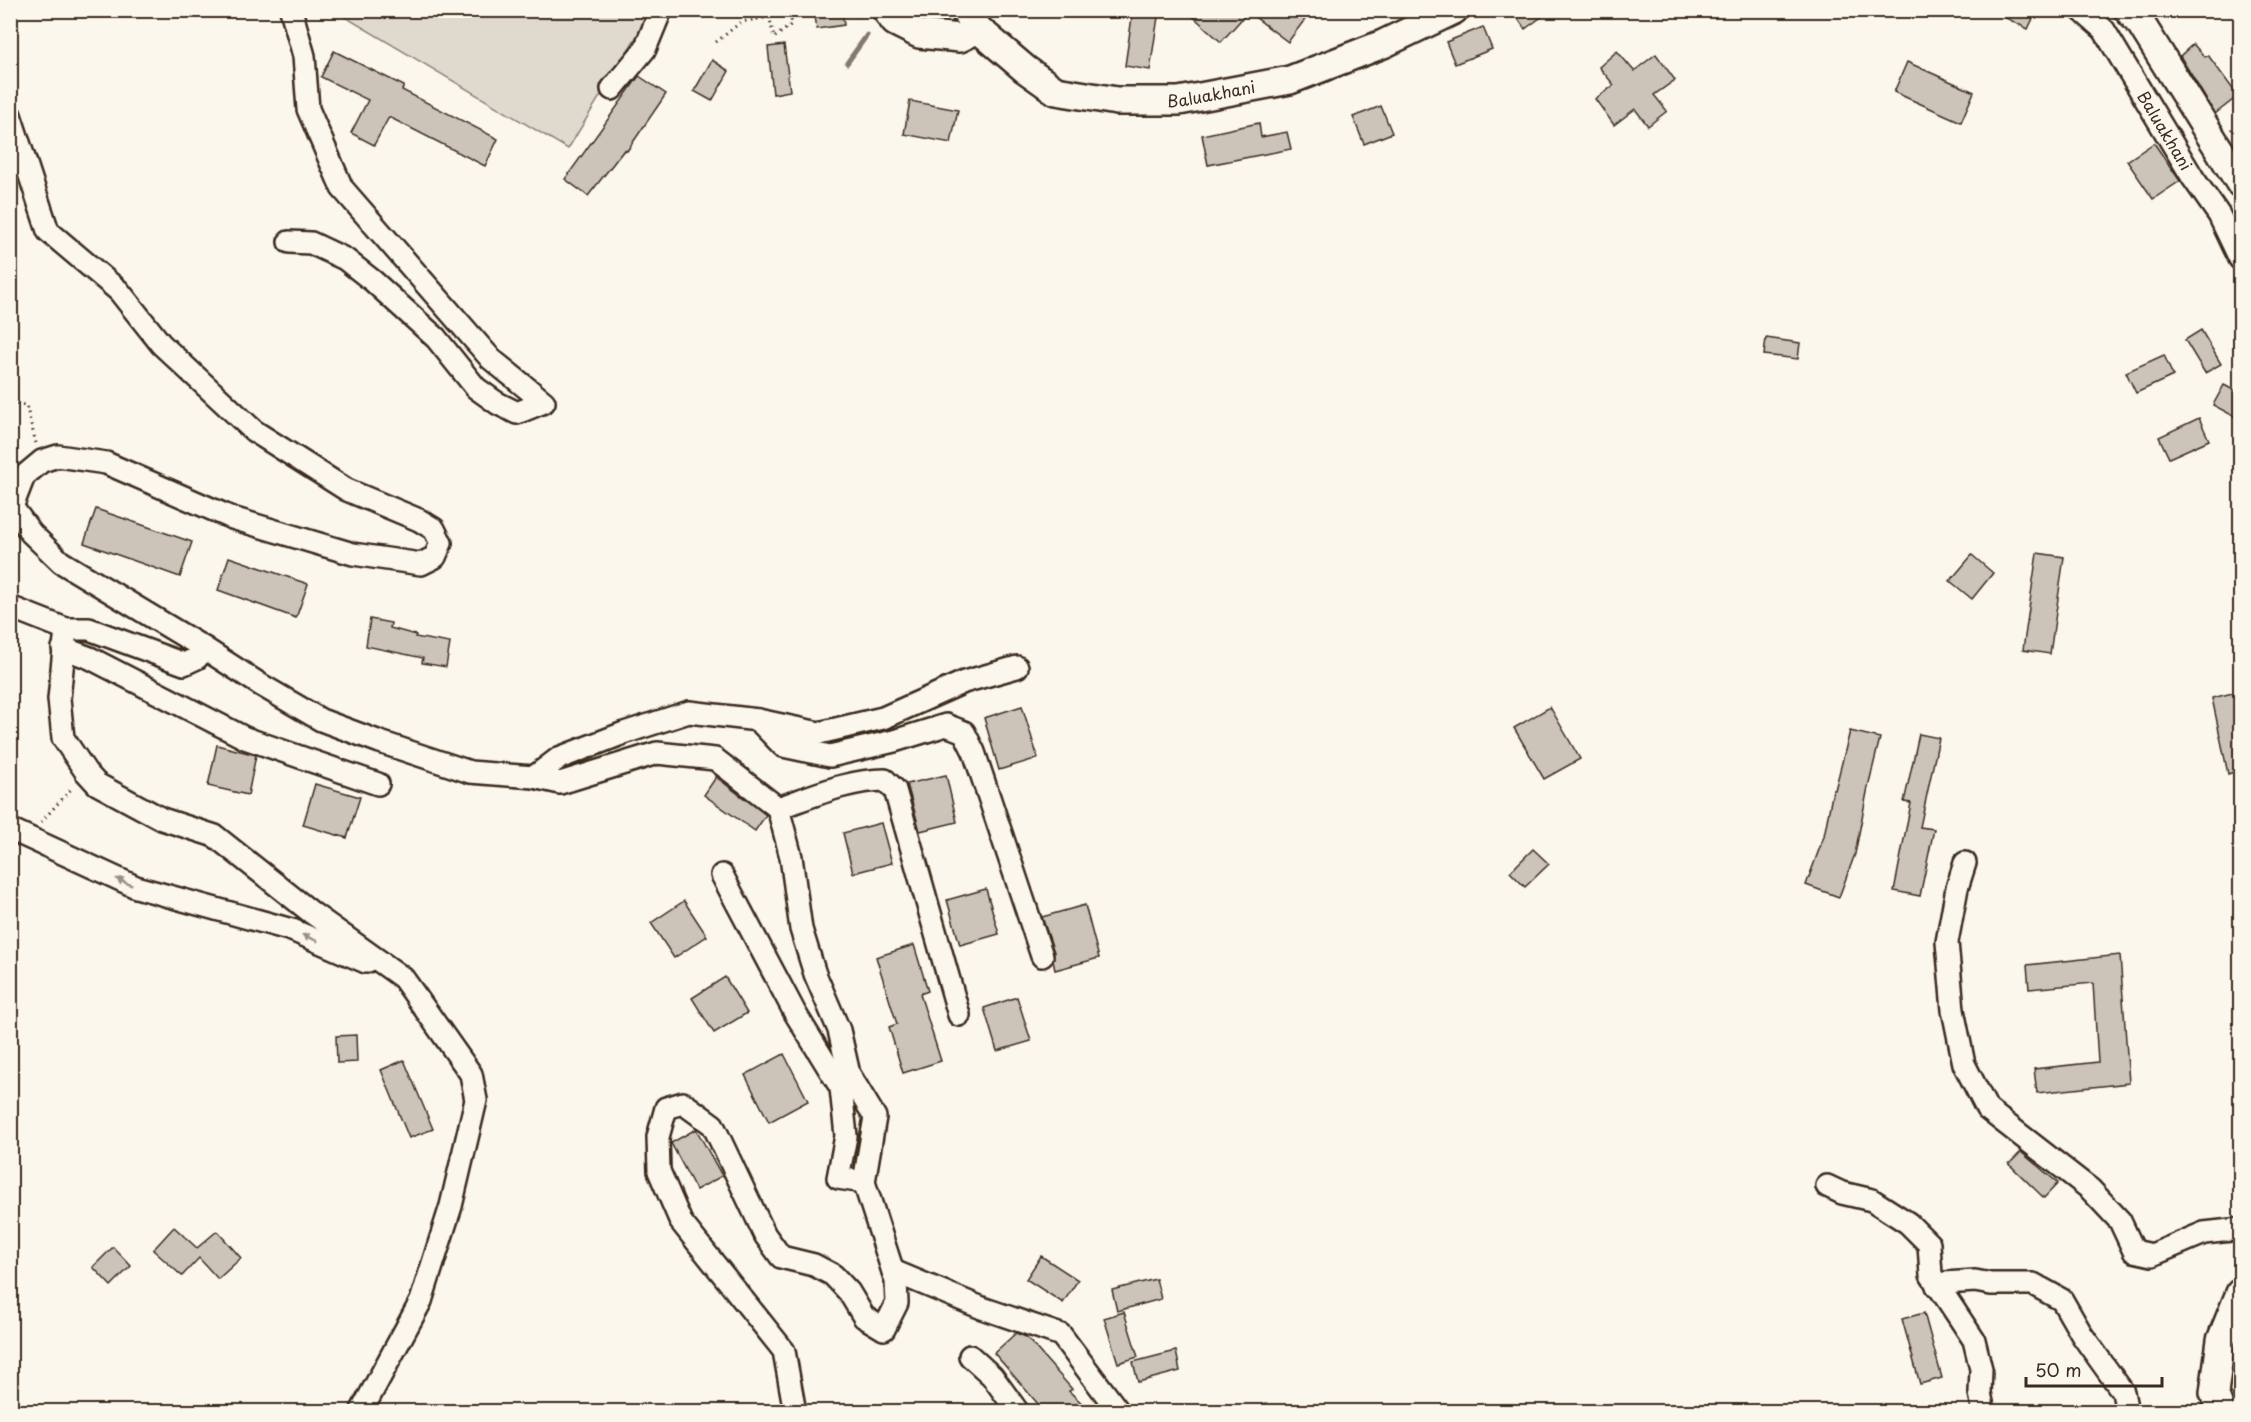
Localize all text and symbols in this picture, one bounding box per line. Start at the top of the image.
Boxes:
street label: Baluakhani [1167,74,1257,112]
street label: Baluakhani [2132,86,2199,175]
one-way arrow [115,877,132,886]
one-way arrow [301,933,319,943]
scale bar [2026,1350,2162,1388]
text: 50 m [2035,1356,2082,1383]

